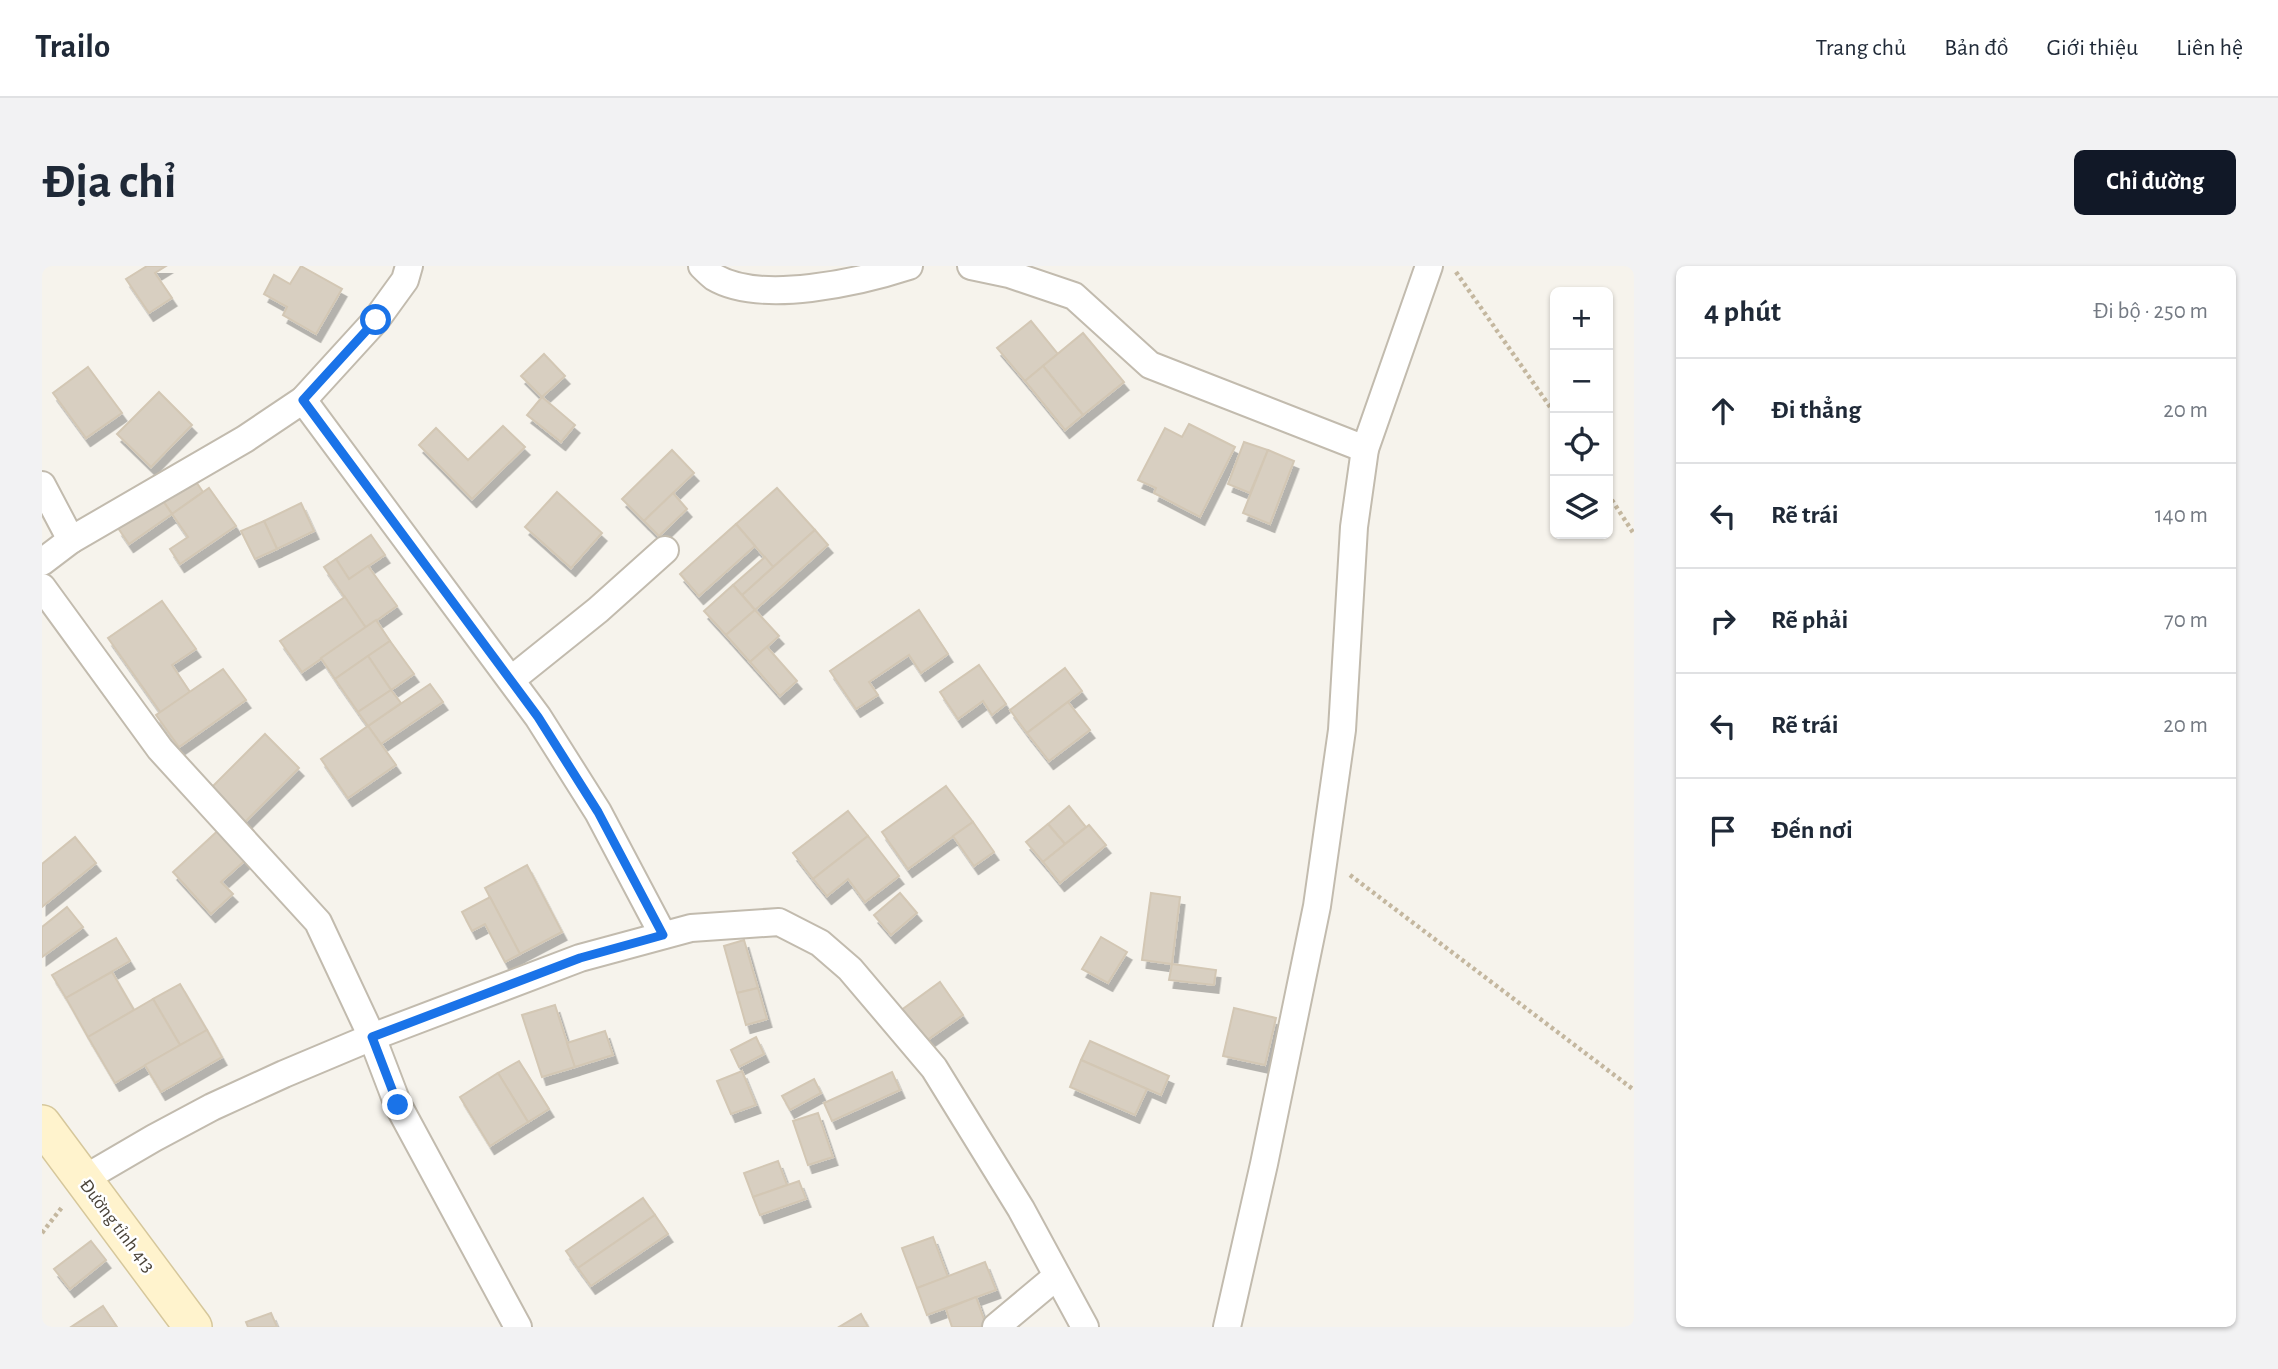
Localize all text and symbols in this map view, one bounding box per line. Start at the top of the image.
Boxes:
text: Trailo [35,31,110,64]
text: Trang chủ [1816,36,1906,60]
text: Bản đồ [1944,36,2008,60]
text: Giới thiệu [2046,36,2138,60]
text: Liên hệ [2176,36,2243,60]
button: Chỉ đường [2074,150,2236,215]
text: Địa chỉ [42,158,177,207]
map controls [1550,287,1613,539]
button: + [1550,287,1613,350]
text: 4 phút [1704,297,1781,327]
text: Đi bộ · 250 m [2093,300,2208,323]
route start [360,304,391,335]
button: − [1550,350,1613,413]
icon: ahead [1704,392,1742,430]
text: Đi thẳng [1771,397,1861,423]
text: 20 m [2163,399,2208,422]
button: locate [1550,413,1613,476]
button: layers [1550,476,1613,539]
icon: left [1704,497,1742,535]
text: Rẽ trái [1771,502,1839,528]
text: 140 m [2155,504,2208,527]
icon: right [1704,602,1742,640]
text: Rẽ phải [1771,607,1848,633]
text: 70 m [2164,609,2208,632]
icon: left [1704,707,1742,745]
text: Rẽ trái [1771,712,1839,738]
text: 20 m [2163,714,2208,737]
icon: arrive [1704,812,1742,850]
text: Đến nơi [1771,817,1853,843]
route end [382,1089,413,1120]
street label: Đường tỉnh 413 [76,1176,158,1276]

